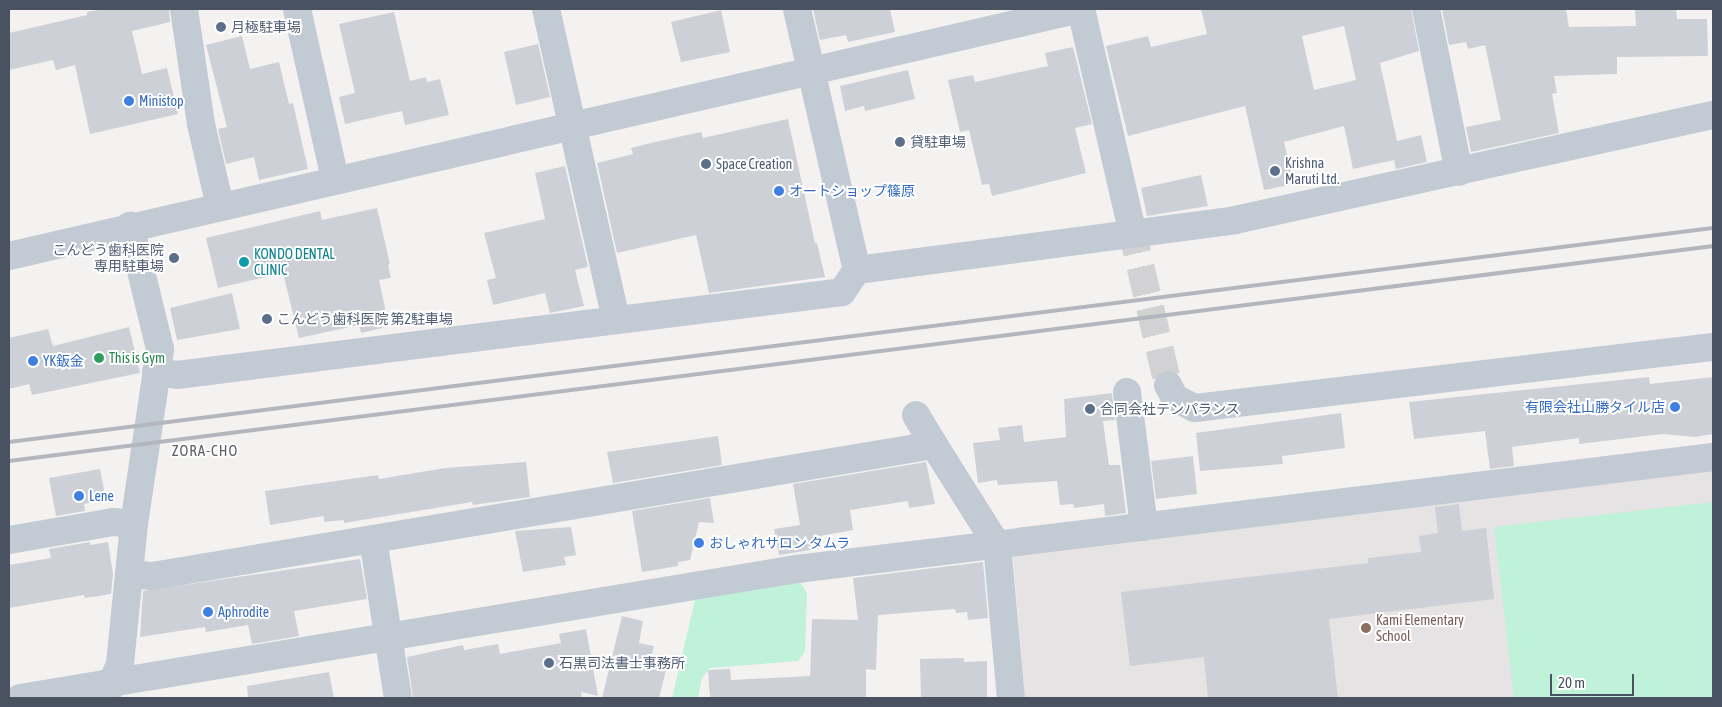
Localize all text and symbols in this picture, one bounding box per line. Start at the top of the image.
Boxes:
place label: 月極駐車場 [231,19,301,35]
marker: 月極駐車場 [215,21,227,33]
place label: Ministop [139,93,184,109]
marker: Ministop [123,95,135,107]
place label: 貸駐車場 [910,134,966,150]
marker: 貸駐車場 [894,136,906,148]
place label: Krishna Maruti Ltd. [1285,155,1339,188]
place label: Space Creation [716,156,792,172]
marker: Space Creation [700,158,712,170]
marker: Krishna Maruti Ltd. [1269,165,1281,177]
place label: オートショップ篠原 [789,183,915,199]
marker: オートショップ篠原 [773,185,785,197]
place label: こんどう歯科医院 専用駐車場 [52,242,164,274]
place label: KONDO DENTAL CLINIC [254,246,335,278]
marker: こんどう歯科医院 専用駐車場 [168,252,180,264]
marker: KONDO DENTAL CLINIC [238,256,250,268]
place label: こんどう歯科医院 第2駐車場 [277,311,453,327]
marker: こんどう歯科医院 第2駐車場 [261,313,273,325]
place label: This is Gym [109,350,165,366]
marker: This is Gym [93,352,105,364]
place label: YK鈑金 [43,353,84,369]
marker: YK鈑金 [27,355,39,367]
place label: 有限会社山勝タイル店 [1525,399,1665,415]
place label: 合同会社テンパランス [1100,401,1240,417]
marker: 有限会社山勝タイル店 [1669,401,1681,413]
marker: 合同会社テンパランス [1084,403,1096,415]
district label: ZORA-CHO [171,442,239,460]
place label: Lene [89,488,114,504]
marker: Lene [73,490,85,502]
place label: おしゃれサロン タムラ [709,535,851,551]
marker: おしゃれサロン タムラ [693,537,705,549]
place label: Aphrodite [218,604,269,620]
marker: Aphrodite [202,606,214,618]
place label: Kami Elementary School [1376,612,1464,644]
marker: Kami Elementary School [1360,622,1372,634]
place label: 石黒司法書士事務所 [559,655,685,671]
marker: 石黒司法書士事務所 [543,657,555,669]
scale bar [1552,664,1636,696]
text: 20 m [1558,674,1585,691]

